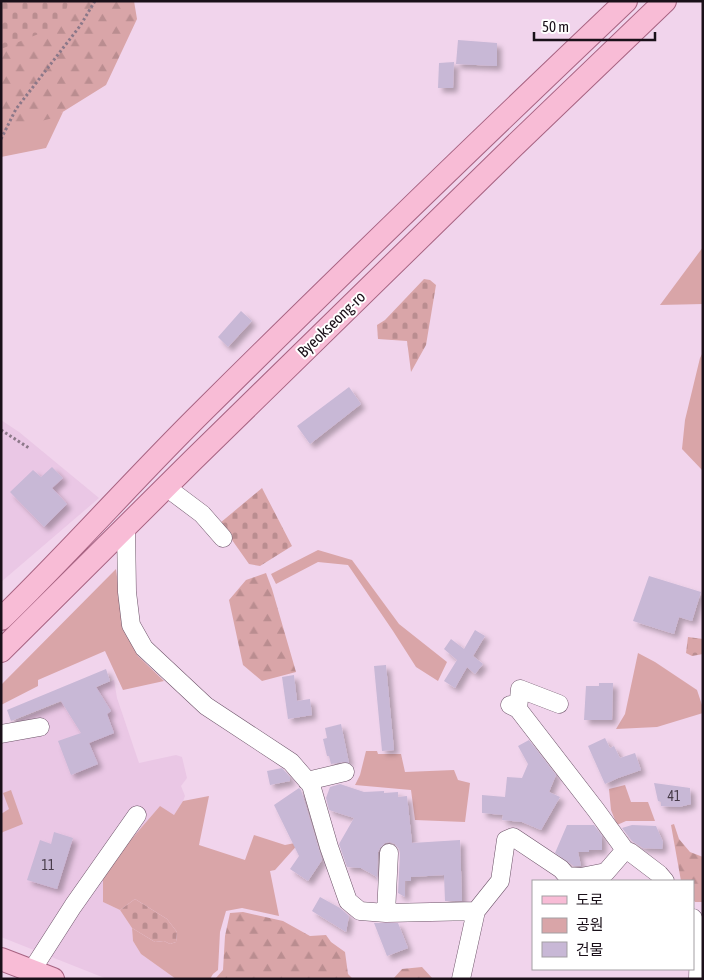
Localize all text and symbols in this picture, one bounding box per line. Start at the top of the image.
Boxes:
scale bar [534,10,655,42]
text: 50 m [542,18,569,35]
street label: Byeokseong-ro [293,287,369,361]
house number: 41 [667,788,681,804]
house number: 11 [41,857,55,873]
legend [532,880,694,970]
text: 도로 [576,891,604,908]
text: 공원 [576,916,604,933]
text: 건물 [576,941,604,958]

